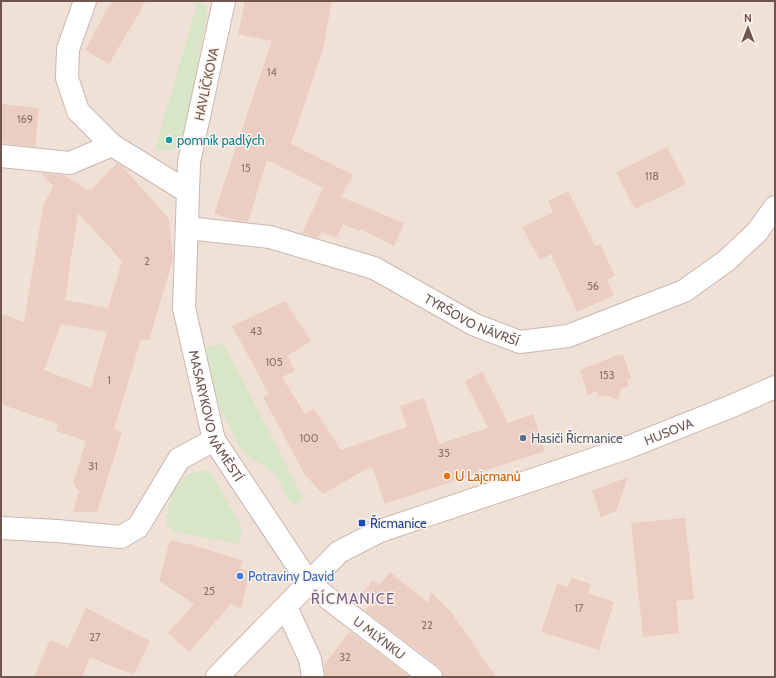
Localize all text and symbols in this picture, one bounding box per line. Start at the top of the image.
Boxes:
north arrow [728,8,768,48]
text: N [744,11,752,25]
street label: HAVLÍČKOVA [189,46,222,122]
house number: 14 [267,65,278,79]
house number: 169 [17,112,33,126]
place label: pomník padlých [177,132,265,148]
marker: pomník padlých [164,135,174,145]
house number: 15 [241,161,251,175]
house number: 118 [645,169,659,183]
house number: 2 [144,254,150,268]
house number: 56 [587,279,599,293]
street label: TYRŠOVO NÁVRŠÍ [422,290,522,349]
house number: 43 [250,324,262,338]
street label: MASARYKOVO NÁMĚSTÍ [186,348,248,484]
house number: 105 [265,355,283,369]
house number: 153 [599,368,615,382]
house number: 1 [107,373,111,387]
street label: HUSOVA [642,414,695,448]
place label: Hasiči Řícmanice [531,429,623,446]
house number: 100 [300,431,319,445]
marker: Hasiči Řícmanice [518,433,528,443]
house number: 35 [438,446,450,460]
house number: 31 [88,459,98,473]
place label: U Lajcmanů [455,468,521,485]
marker: U Lajcmanů [442,471,452,481]
place label: Řícmanice [370,514,427,531]
marker: Řícmanice [357,518,367,528]
place label: Potraviny David [248,568,334,584]
marker: Potraviny David [235,571,245,581]
house number: 25 [203,584,215,598]
district label: ŘÍCMANICE [311,589,395,608]
house number: 17 [574,601,584,615]
street label: U MLÝNKU [350,613,409,663]
house number: 22 [421,618,433,632]
house number: 27 [89,630,101,644]
house number: 32 [339,650,351,664]

